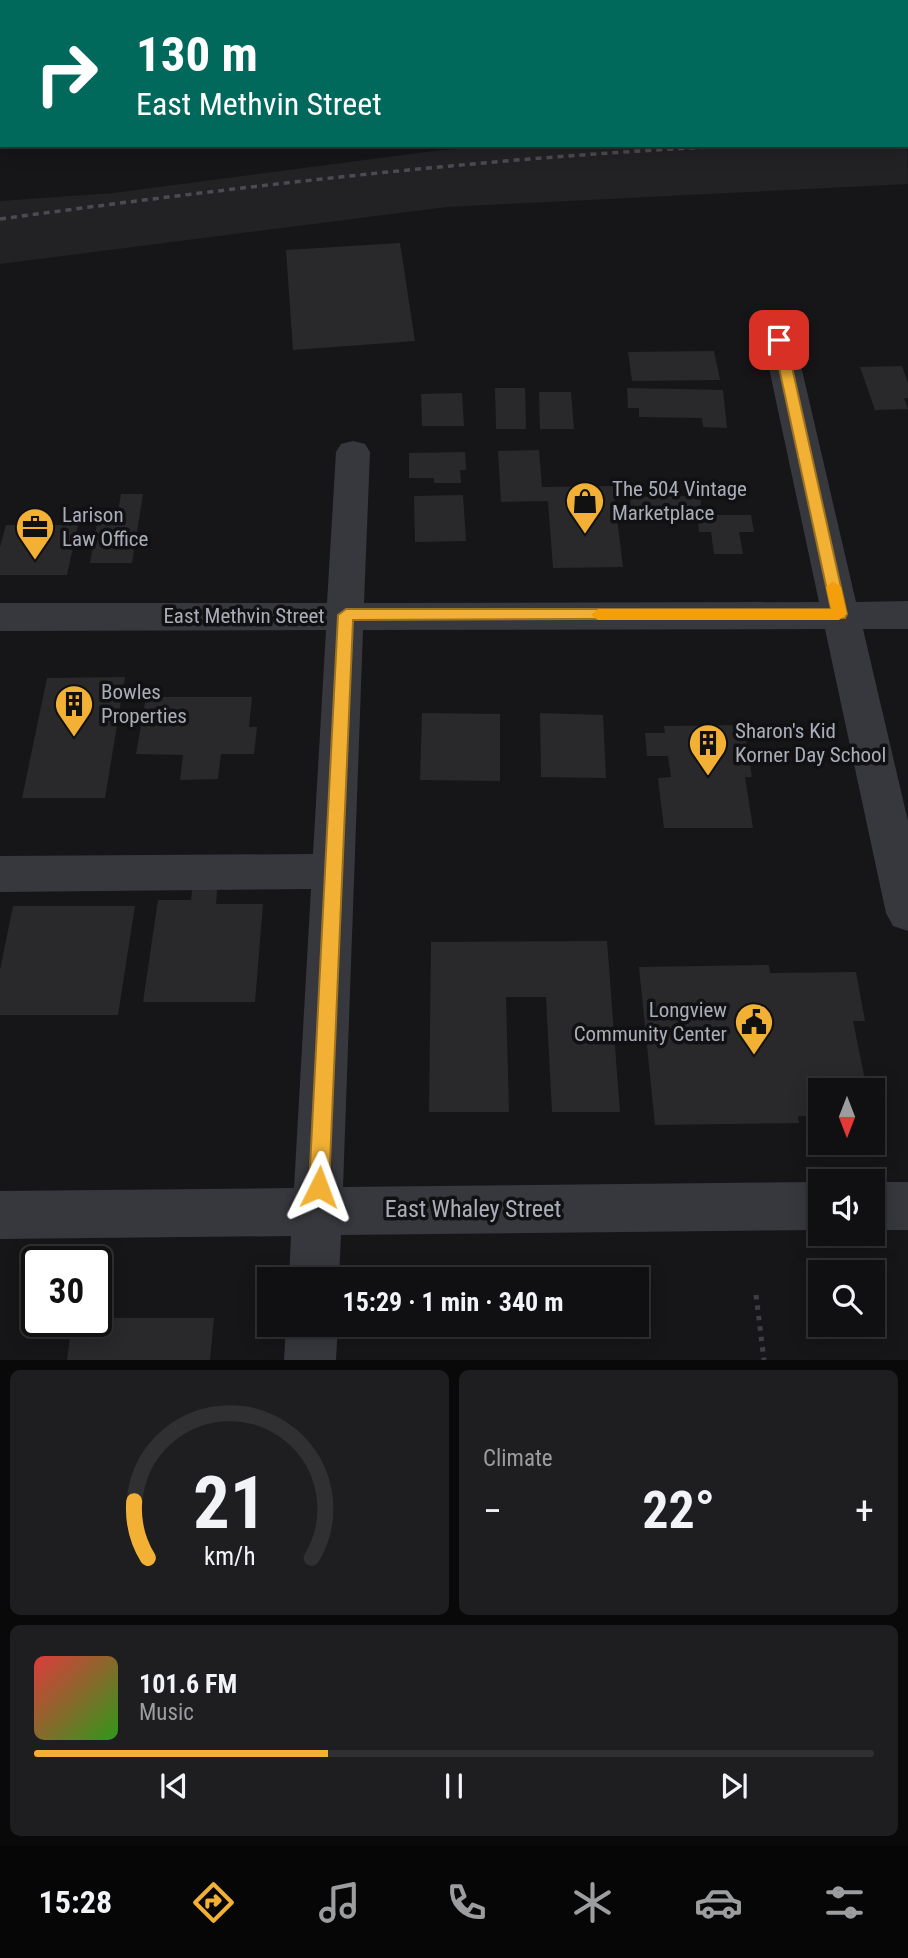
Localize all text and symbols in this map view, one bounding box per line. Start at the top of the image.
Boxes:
text: 130 m [136,26,258,83]
icon: right [21,28,112,119]
text: East Methvin Street [136,85,382,123]
pin [749,310,809,370]
icon: arrive [760,321,798,359]
place label: The 504 Vintage Marketplace [612,477,747,525]
shop icon: The 504 Vintage Marketplace [564,480,606,535]
place label: Larison Law Office [62,503,148,551]
office icon: Larison Law Office [14,506,56,561]
street label: East Methvin Street [163,604,325,628]
place label: Bowles Properties [101,680,187,728]
building icon: Bowles Properties [53,683,95,738]
place label: Sharon's Kid Korner Day School [735,719,886,767]
building icon: Sharon's Kid Korner Day School [687,722,729,777]
place label: Longview Community Center [574,998,727,1046]
public building icon: Longview Community Center [733,1001,775,1056]
north arrow [808,1078,886,1155]
map controls [808,1078,885,1337]
position arrow [282,1150,356,1224]
button: sound [808,1169,885,1246]
street label: East Whaley Street [385,1195,561,1223]
speed limit sign: 30 [21,1246,112,1337]
button: search [808,1260,885,1337]
text: 15:29 · 1 min · 340 m [343,1287,563,1317]
text: Climate [483,1445,553,1472]
text: 21 [193,1461,266,1547]
text: 22° [642,1480,715,1541]
text: − [483,1489,502,1533]
text: + [855,1489,874,1533]
text: km/h [204,1542,255,1571]
text: 101.6 FM [139,1669,237,1699]
text: Music [139,1699,194,1726]
icon: previous [155,1767,193,1805]
icon: pause [435,1767,473,1805]
icon: next [715,1767,753,1805]
icon: directions [189,1878,238,1927]
icon: music [315,1878,364,1927]
icon: phone [442,1878,491,1927]
icon: climate [568,1878,617,1927]
icon: car [694,1878,743,1927]
icon: filters [820,1878,869,1927]
text: 15:28 [39,1883,112,1921]

